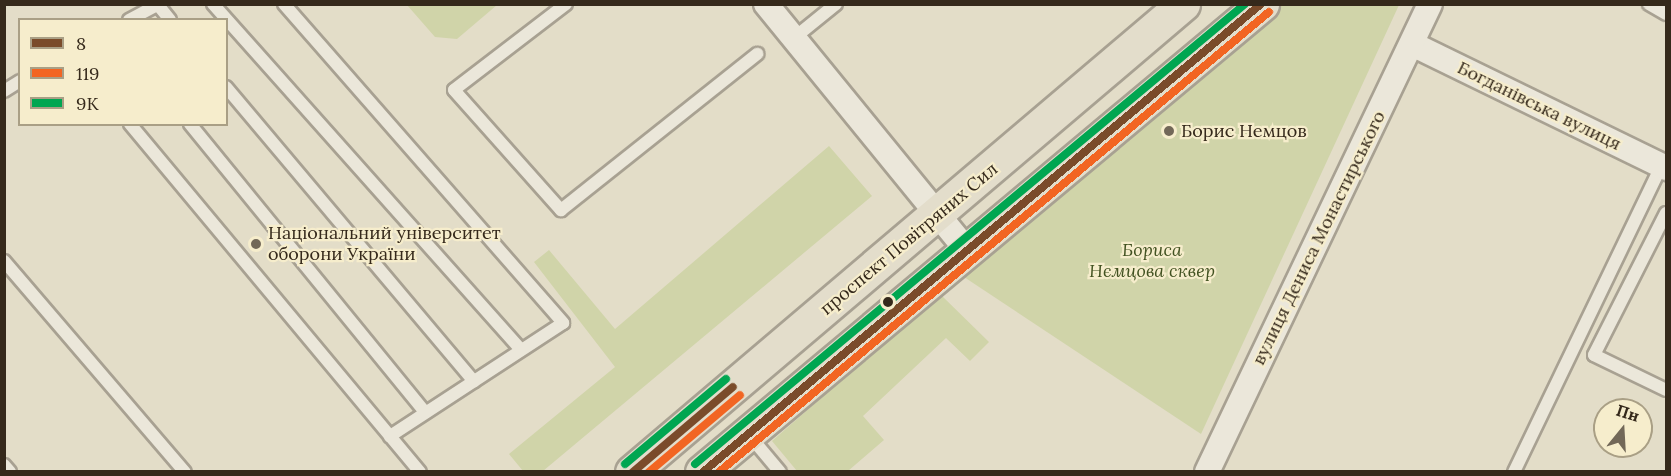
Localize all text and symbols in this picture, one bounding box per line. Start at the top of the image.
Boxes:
legend [18,18,228,126]
text: 8 [76,32,86,55]
street label: Богданівська вулиця [1454,57,1624,155]
text: 119 [76,62,100,85]
text: 9К [76,92,99,115]
street label: вулиця Дениса Монастирського [1248,107,1390,369]
place label: Борис Немцов [1181,120,1307,142]
marker: Борис Немцов [1162,124,1176,138]
street label: проспект Повітряних Сил [816,158,1002,320]
place label: Національний університет оборони України [268,223,501,266]
marker: Національний університет оборони України [249,237,263,251]
park label: Бориса Нємцова сквер [1089,240,1215,282]
unlabelled marker [882,296,894,308]
north arrow [1593,398,1653,458]
text: Пн [1614,400,1642,426]

